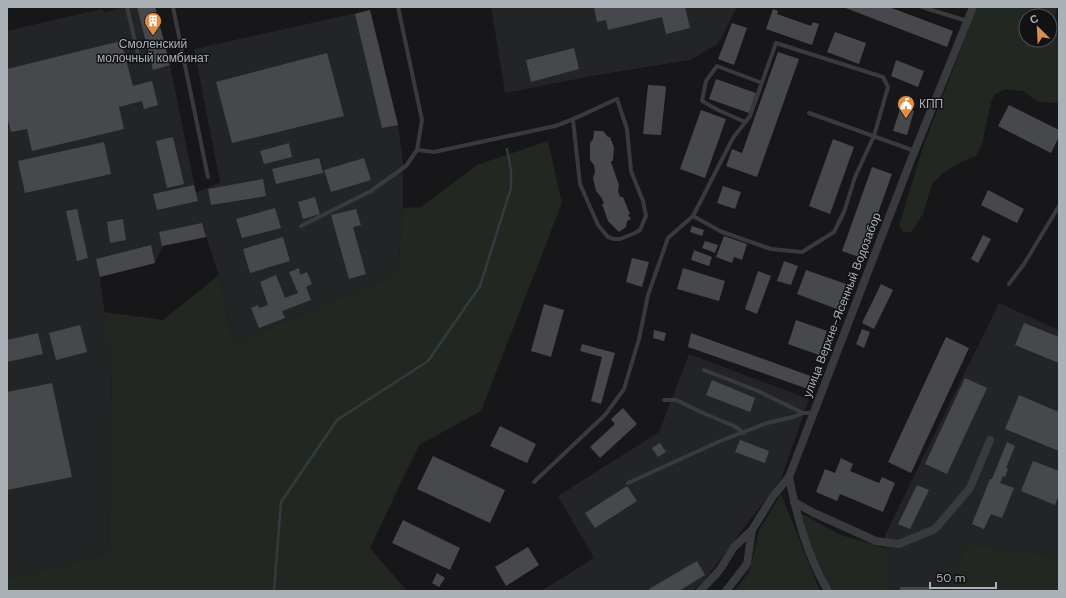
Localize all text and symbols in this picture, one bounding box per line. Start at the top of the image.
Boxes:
north arrow [1018,8,1058,48]
building icon: Смоленский молочный комбинат [143,11,163,36]
text: С [1027,11,1040,27]
place label: Смоленский молочный комбинат [97,36,209,66]
public building icon: КПП [896,94,916,119]
place label: КПП [919,96,943,112]
street label: улица Верхне-Ясенный Водозабор [799,210,885,400]
scale bar [930,564,996,590]
text: 50 m [936,570,965,586]

